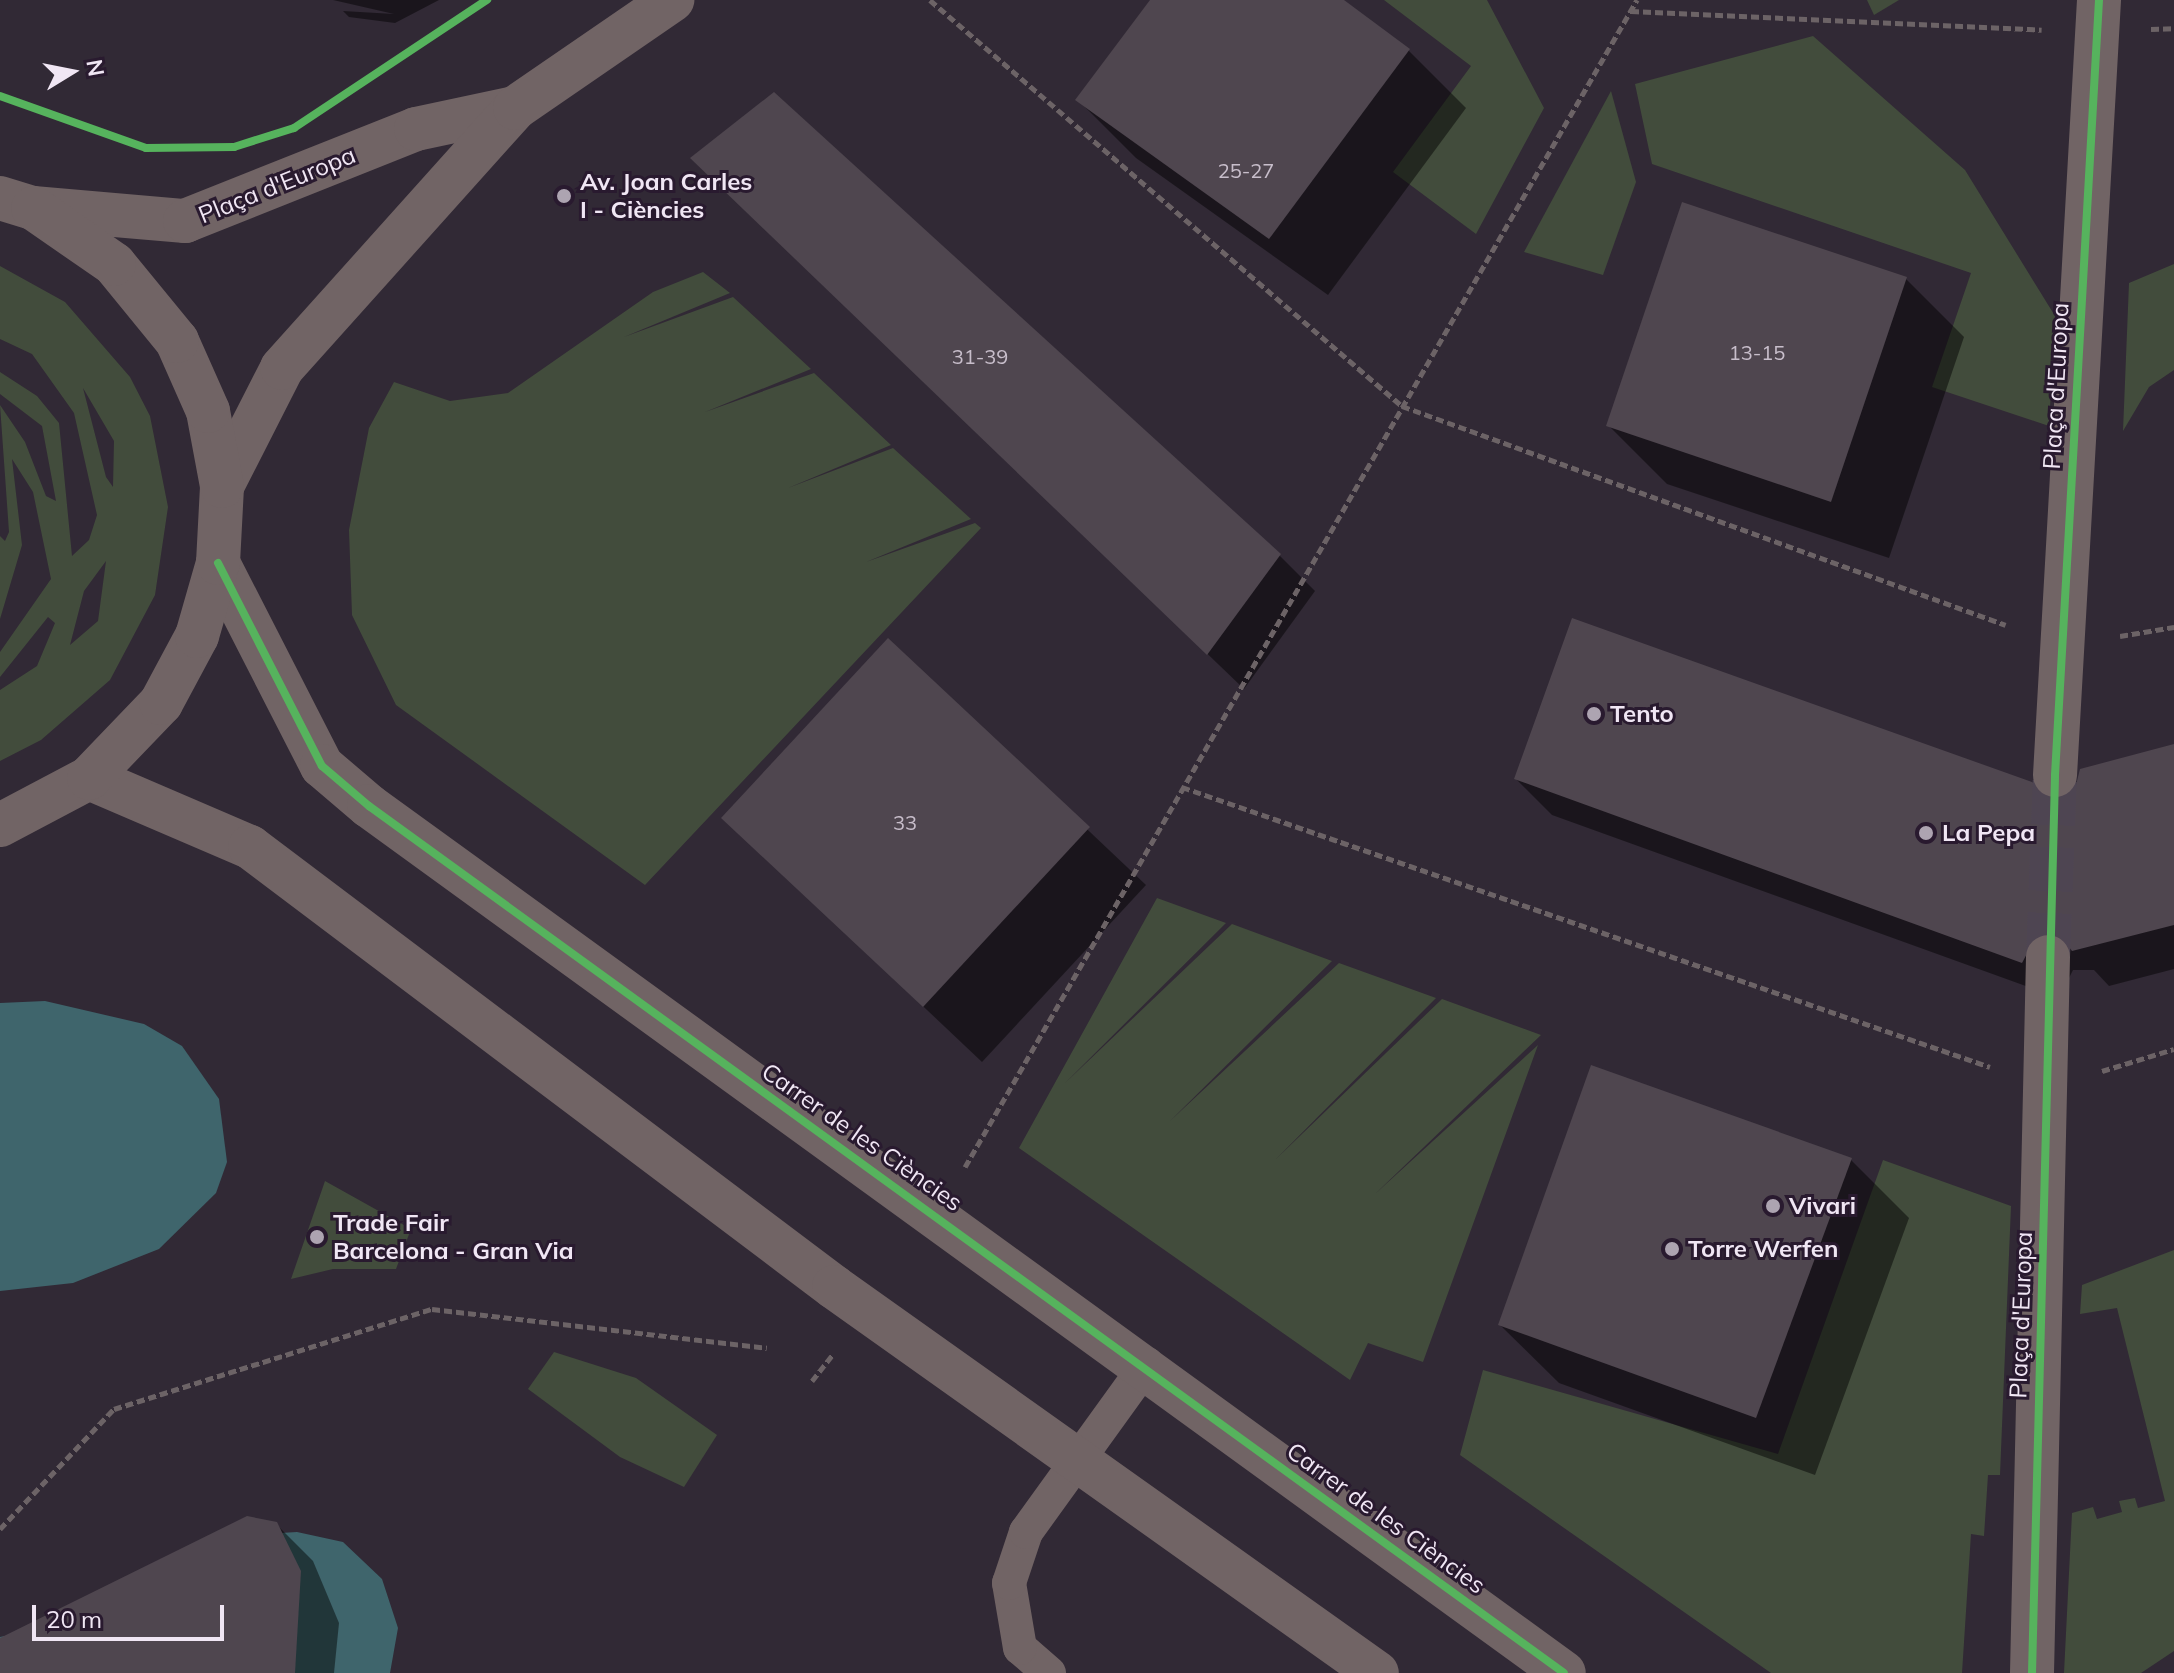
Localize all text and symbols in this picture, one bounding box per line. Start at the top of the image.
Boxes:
north arrow [32,32,112,112]
text: N [80,57,111,78]
street label: Plaça d'Europa [194,140,360,230]
house number: 25-27 [1218,158,1274,182]
place label: Av. Joan Carles I - Ciències [580,168,752,224]
marker: Av. Joan Carles I - Ciències [555,187,573,205]
street label: Plaça d'Europa [2037,302,2075,470]
house number: 13-15 [1729,340,1785,364]
house number: 31-39 [952,344,1008,368]
place label: Tento [1610,700,1674,728]
marker: Tento [1585,705,1603,723]
house number: 33 [893,810,917,834]
place label: La Pepa [1942,819,2035,847]
marker: La Pepa [1917,824,1935,842]
street label: Carrer de les Ciències [756,1057,968,1217]
place label: Vivari [1789,1192,1856,1220]
marker: Vivari [1764,1197,1782,1215]
place label: Trade Fair Barcelona - Gran Via [333,1209,574,1265]
marker: Trade Fair Barcelona - Gran Via [308,1228,326,1246]
street label: Plaça d'Europa [2004,1231,2038,1399]
place label: Torre Werfen [1688,1235,1838,1263]
marker: Torre Werfen [1663,1240,1681,1258]
street label: Carrer de les Ciències [1281,1436,1491,1600]
scale bar [36,1589,228,1639]
text: 20 m [46,1604,102,1634]

